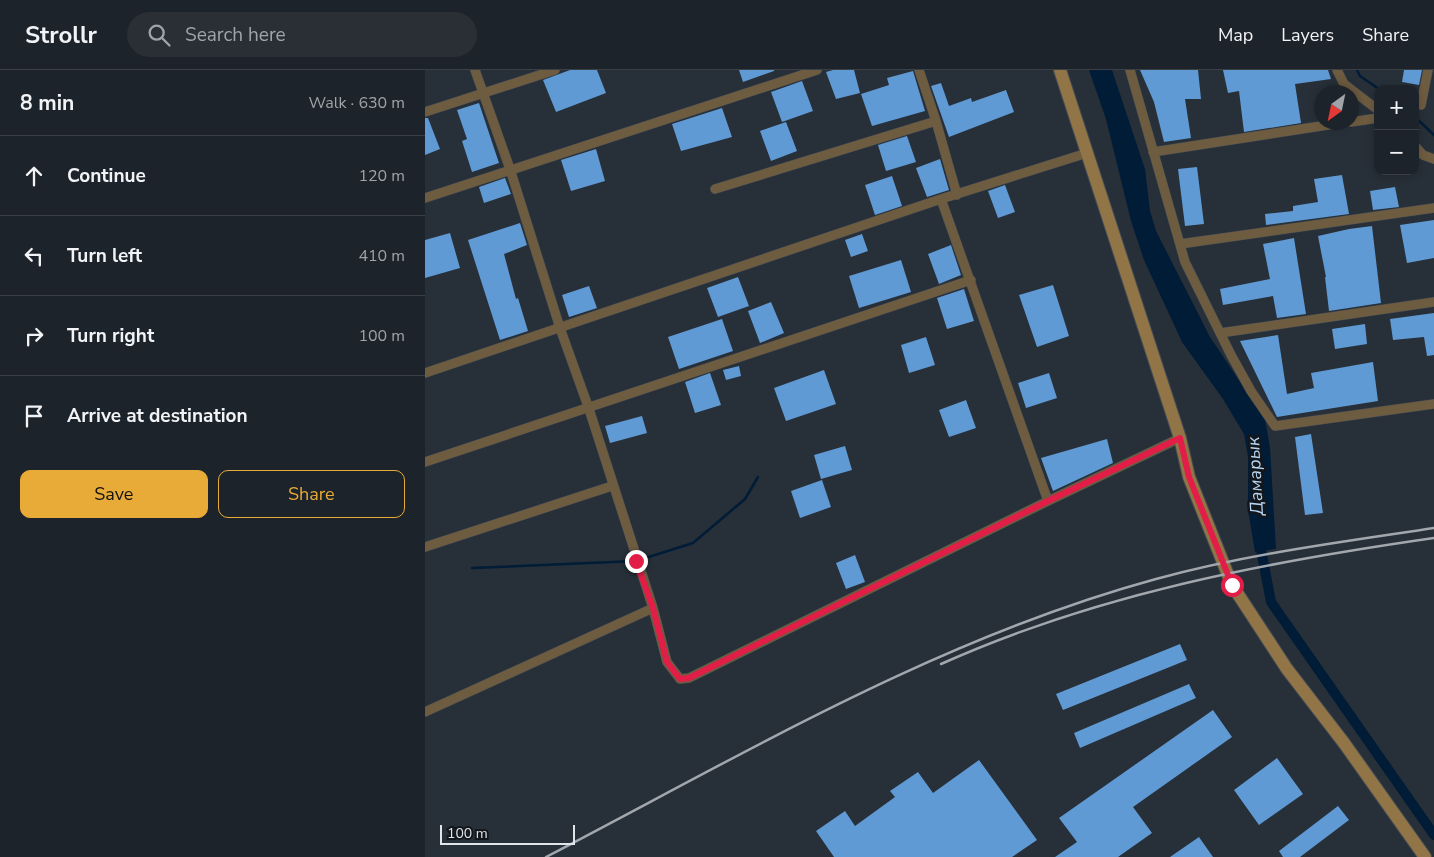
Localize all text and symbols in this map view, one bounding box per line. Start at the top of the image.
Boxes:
search box [127,12,477,57]
text: Strollr [25,19,97,51]
icon: search [145,21,173,49]
text: Search here [185,22,286,48]
text: Map [1218,23,1253,47]
text: Layers [1281,23,1334,47]
text: Share [1362,23,1409,47]
north arrow [1314,85,1359,130]
map controls [1374,85,1419,175]
button: + [1374,85,1419,130]
text: 8 min [20,89,74,117]
text: Walk · 630 m [309,92,405,114]
button: − [1374,130,1419,175]
icon: ahead [20,162,48,190]
text: Continue [67,163,146,189]
text: 120 m [358,165,405,187]
icon: left [20,242,48,270]
text: Turn left [67,243,142,269]
text: 410 m [358,245,405,267]
icon: right [20,322,48,350]
text: Turn right [67,323,154,349]
text: 100 m [358,325,405,347]
icon: arrive [20,402,48,430]
text: Arrive at destination [67,403,248,429]
water label: Дамарык [1241,436,1269,517]
button: Save [20,470,208,518]
button: Share [218,470,405,518]
route end [625,550,648,573]
route start [1221,574,1244,597]
scale bar [440,822,575,845]
text: 100 m [447,824,488,843]

